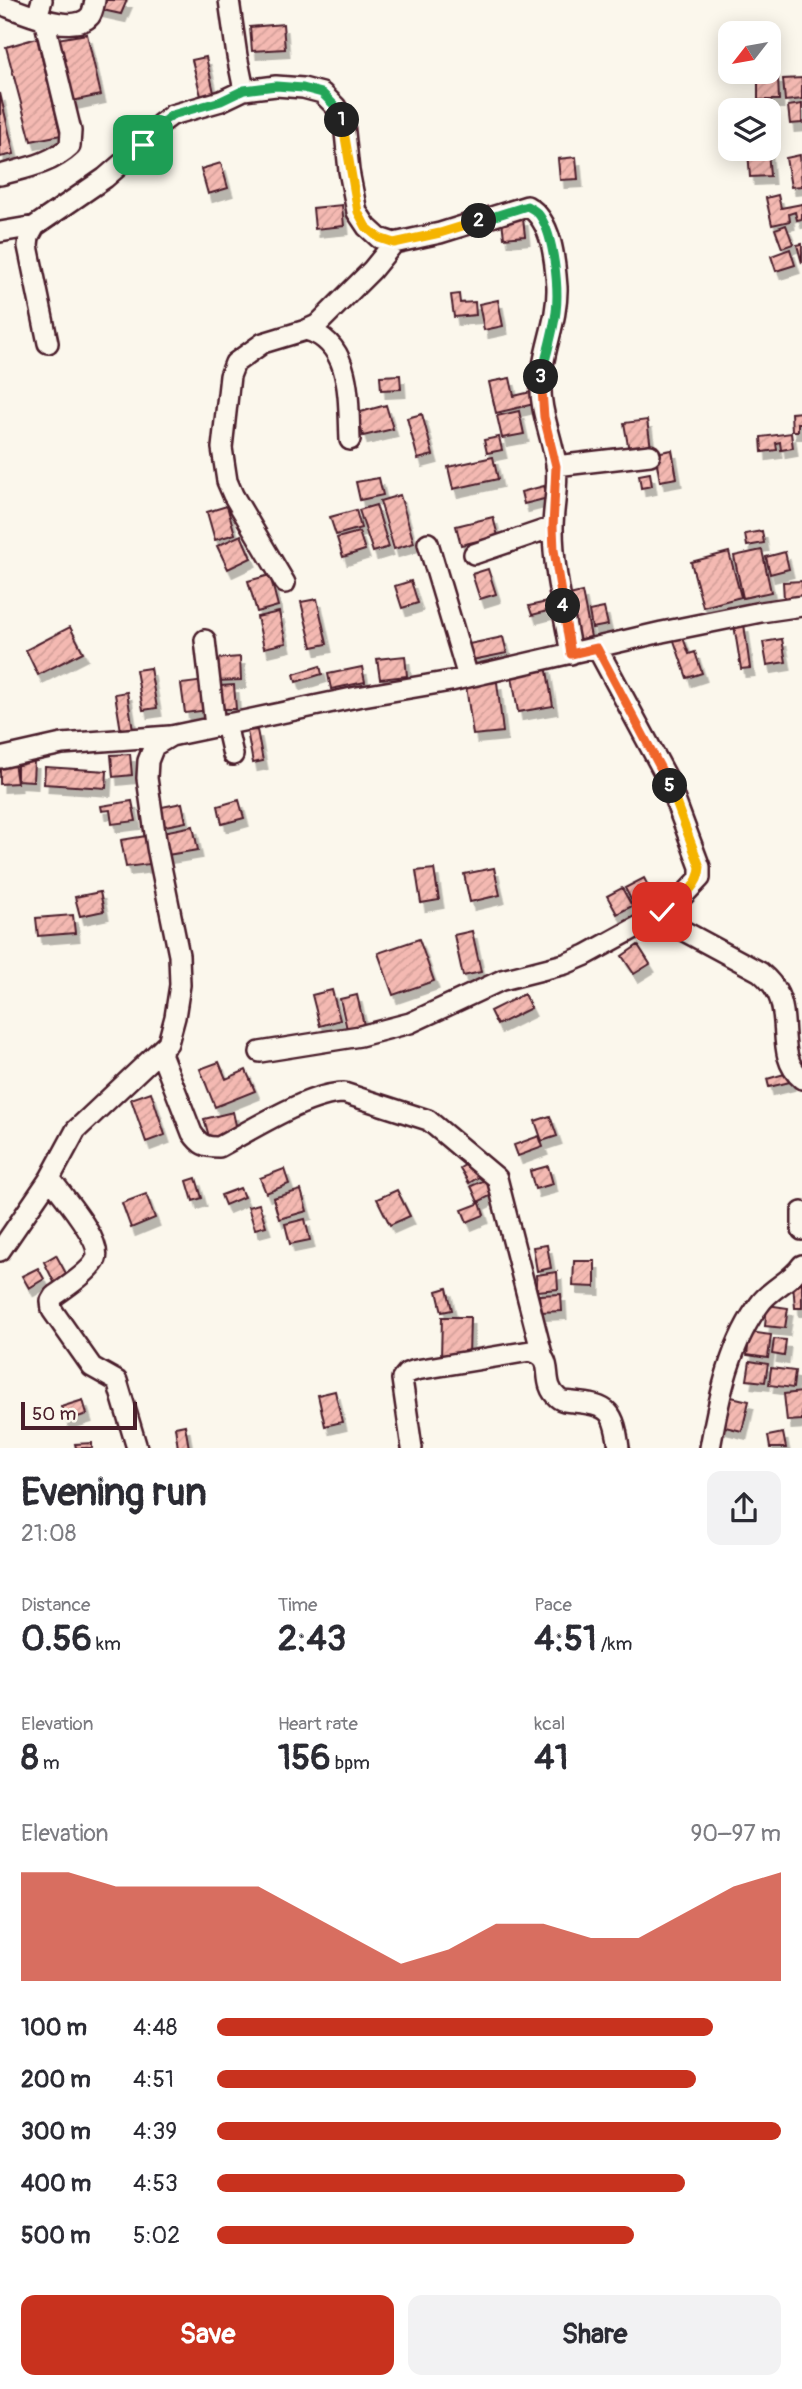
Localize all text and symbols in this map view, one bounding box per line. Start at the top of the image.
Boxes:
north arrow [718,21,780,84]
map controls [718,21,781,161]
button: layers [718,98,781,161]
pin: 1 [324,102,360,138]
text: 1 [338,107,345,131]
pin [113,115,173,175]
icon: arrive [124,126,162,164]
pin: 2 [462,204,496,238]
text: 2 [473,208,484,232]
pin: 3 [524,360,558,394]
text: 3 [535,364,546,388]
pin: 4 [546,588,580,624]
text: 4 [557,593,568,617]
pin: 5 [652,768,688,804]
text: 5 [664,773,675,797]
pin [632,882,692,942]
icon: check [643,893,681,931]
scale bar [21,1398,136,1430]
text: 50 m [32,1402,76,1426]
text: Evening run [21,1469,207,1517]
button: share [707,1471,781,1545]
text: 21:08 [21,1519,76,1548]
text: Distance [21,1593,90,1617]
text: Time [278,1593,317,1617]
text: Pace [534,1593,572,1617]
text: 0.56 [21,1617,92,1661]
text: 2:43 [278,1617,346,1661]
text: 4:51 [534,1617,597,1661]
text: km [92,1632,121,1656]
text: /km [597,1632,632,1656]
text: Elevation [21,1712,93,1736]
text: Heart rate [278,1712,358,1736]
text: kcal [534,1712,565,1736]
text: 8 [21,1736,39,1780]
text: 156 [278,1736,331,1780]
text: 41 [534,1736,568,1780]
text: m [39,1751,60,1775]
text: bpm [331,1751,370,1775]
text: Elevation [21,1819,109,1848]
text: 90–97 m [690,1819,781,1848]
text: 100 m [21,2013,87,2042]
text: 4:48 [133,2013,177,2042]
text: 200 m [21,2065,91,2094]
text: 4:51 [133,2065,174,2094]
text: 300 m [21,2117,91,2146]
text: 4:39 [133,2117,177,2146]
text: 400 m [21,2169,91,2198]
text: 4:53 [133,2169,178,2198]
text: 500 m [21,2221,90,2250]
text: 5:02 [133,2221,180,2250]
button: Save [21,2295,394,2375]
button: Share [408,2295,781,2375]

